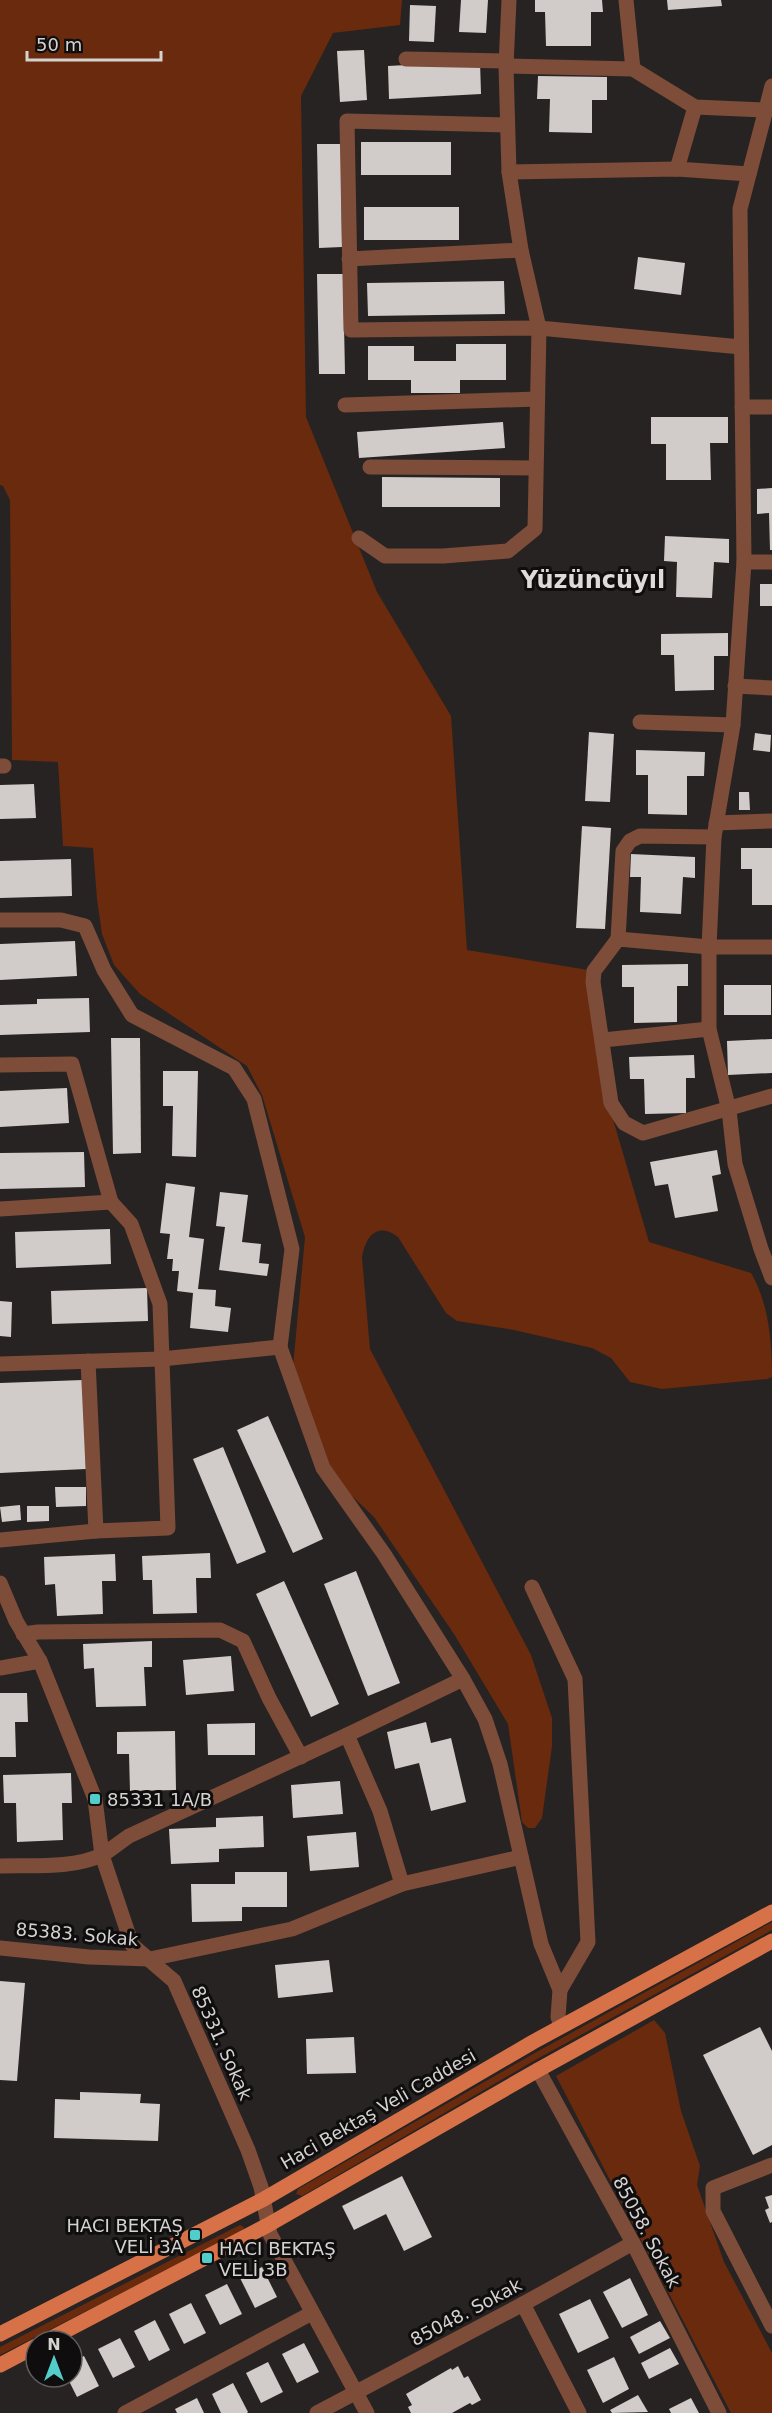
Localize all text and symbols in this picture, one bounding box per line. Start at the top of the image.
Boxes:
scale bar [27,24,160,62]
text: 50 m [36,34,82,55]
district label: Yüzüncüyıl [520,566,665,594]
place label: 85331 1A/B [107,1789,212,1810]
marker: 85331 1A/B [88,1792,102,1806]
street label: 85383. Sokak [15,1918,140,1950]
street label: 85331. Sokak [187,1983,257,2104]
street label: Haci Bektaş Veli Caddesi [277,2044,479,2174]
street label: 85058. Sokak [609,2173,685,2292]
place label: HACI BEKTAŞ VELİ 3A [66,2215,184,2257]
marker: HACI BEKTAŞ VELİ 3A [188,2228,202,2242]
place label: HACI BEKTAŞ VELİ 3B [219,2238,336,2280]
marker: HACI BEKTAŞ VELİ 3B [200,2251,214,2265]
street label: 85048. Sokak [407,2274,526,2350]
north arrow [24,2329,84,2389]
text: N [47,2335,61,2354]

